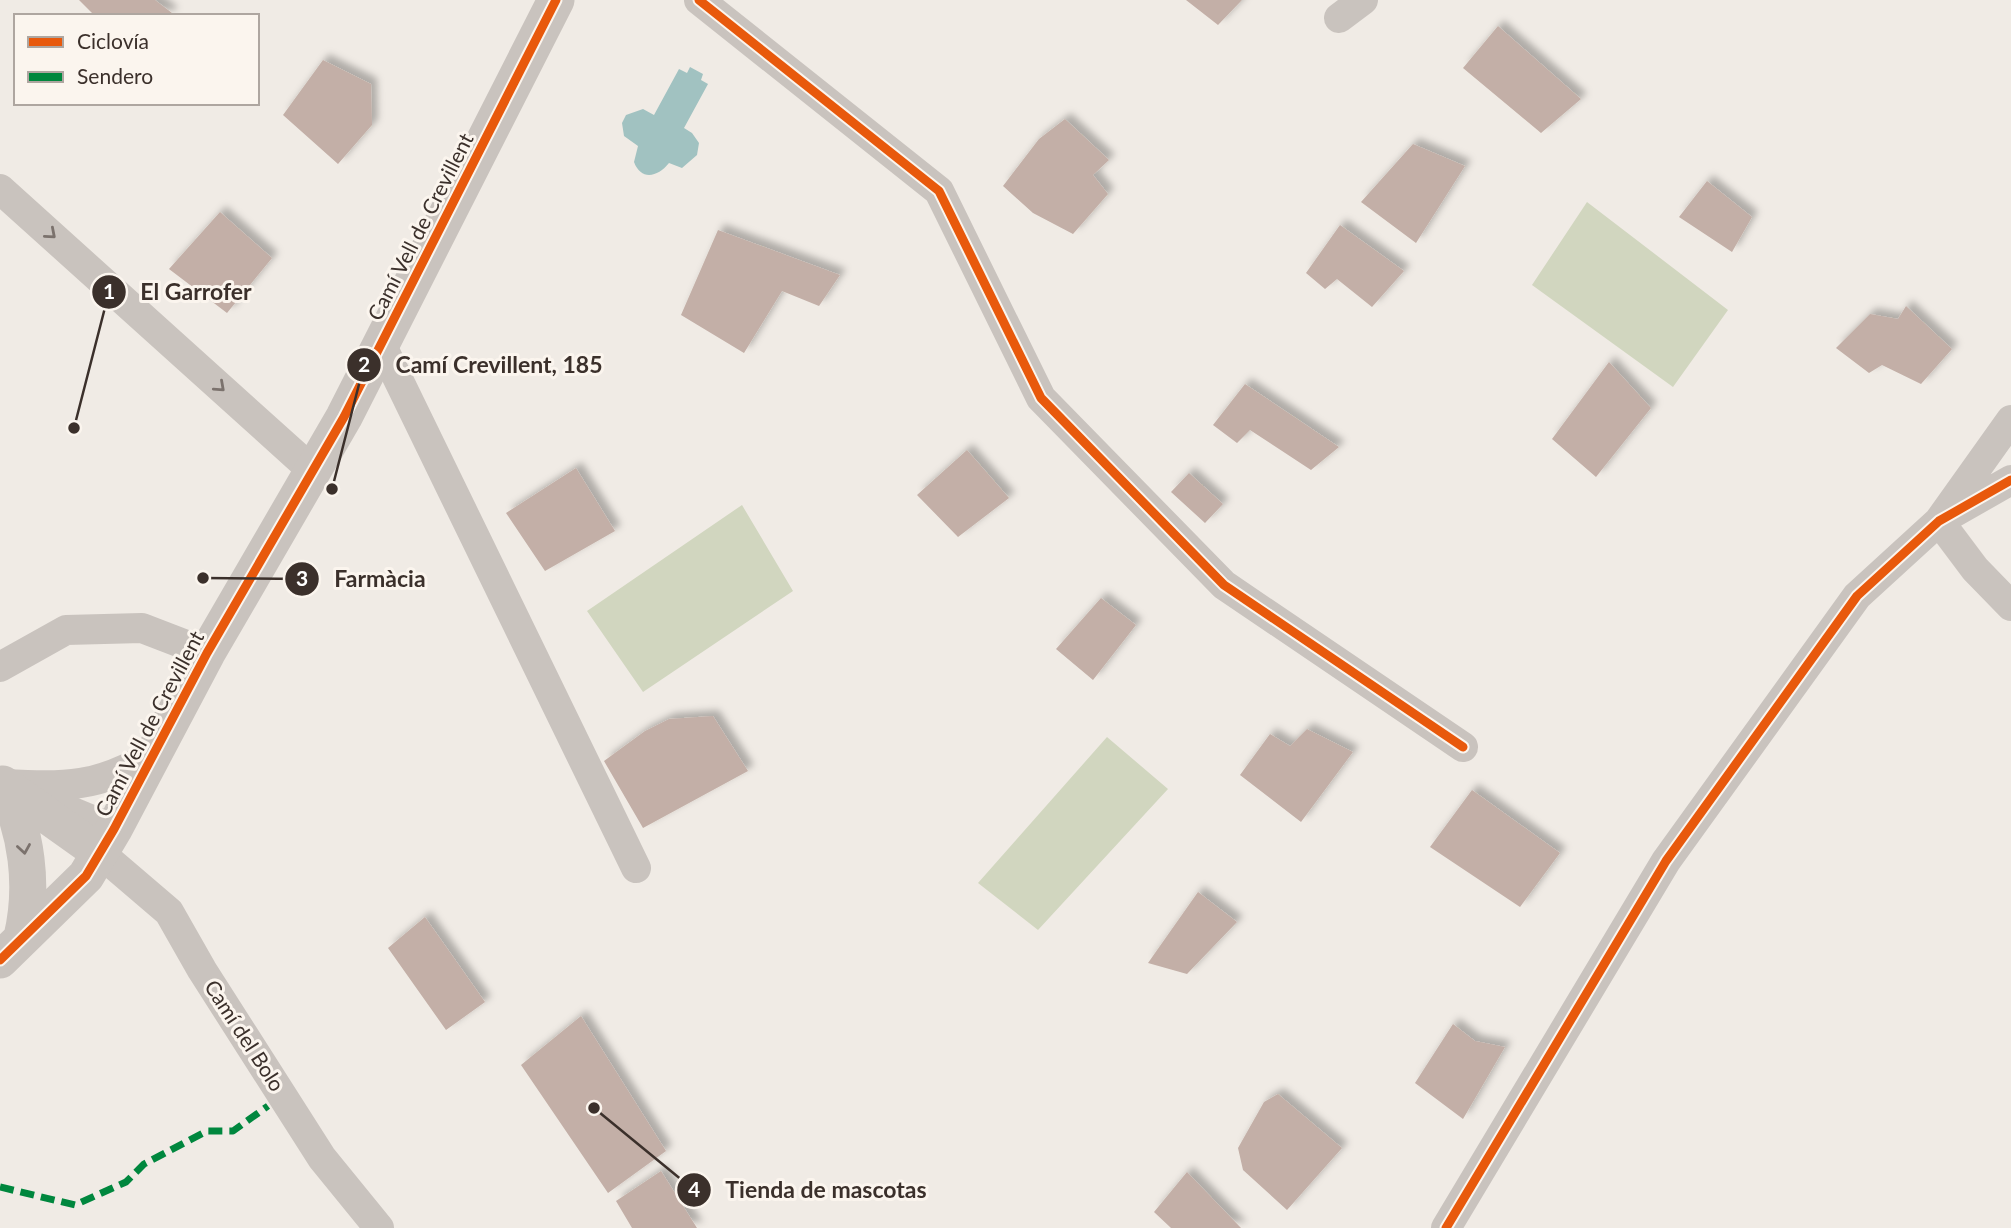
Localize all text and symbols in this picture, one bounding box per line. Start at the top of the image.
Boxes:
legend [14,14,259,105]
text: Ciclovía [77,28,149,53]
text: Sendero [77,63,153,88]
street label: Camí Vell de Crevillent [362,128,478,324]
one-way arrow [43,226,56,238]
callout: El Garrofer [92,270,266,314]
text: El Garrofer [140,277,252,305]
text: 1 [103,278,115,303]
callout: Camí Crevillent, 185 [347,343,617,387]
text: Camí Crevillent, 185 [395,350,603,378]
text: 2 [358,351,370,376]
one-way arrow [212,378,225,391]
callout: Farmàcia [285,557,439,601]
text: Farmàcia [334,564,426,592]
text: 3 [296,565,308,590]
street label: Camí Vell de Crevillent [89,626,208,820]
one-way arrow [16,843,31,855]
street label: Camí del Bolo [200,975,291,1096]
callout: Tienda de mascotas [677,1168,941,1212]
text: Tienda de mascotas [725,1175,927,1203]
text: 4 [688,1176,700,1201]

